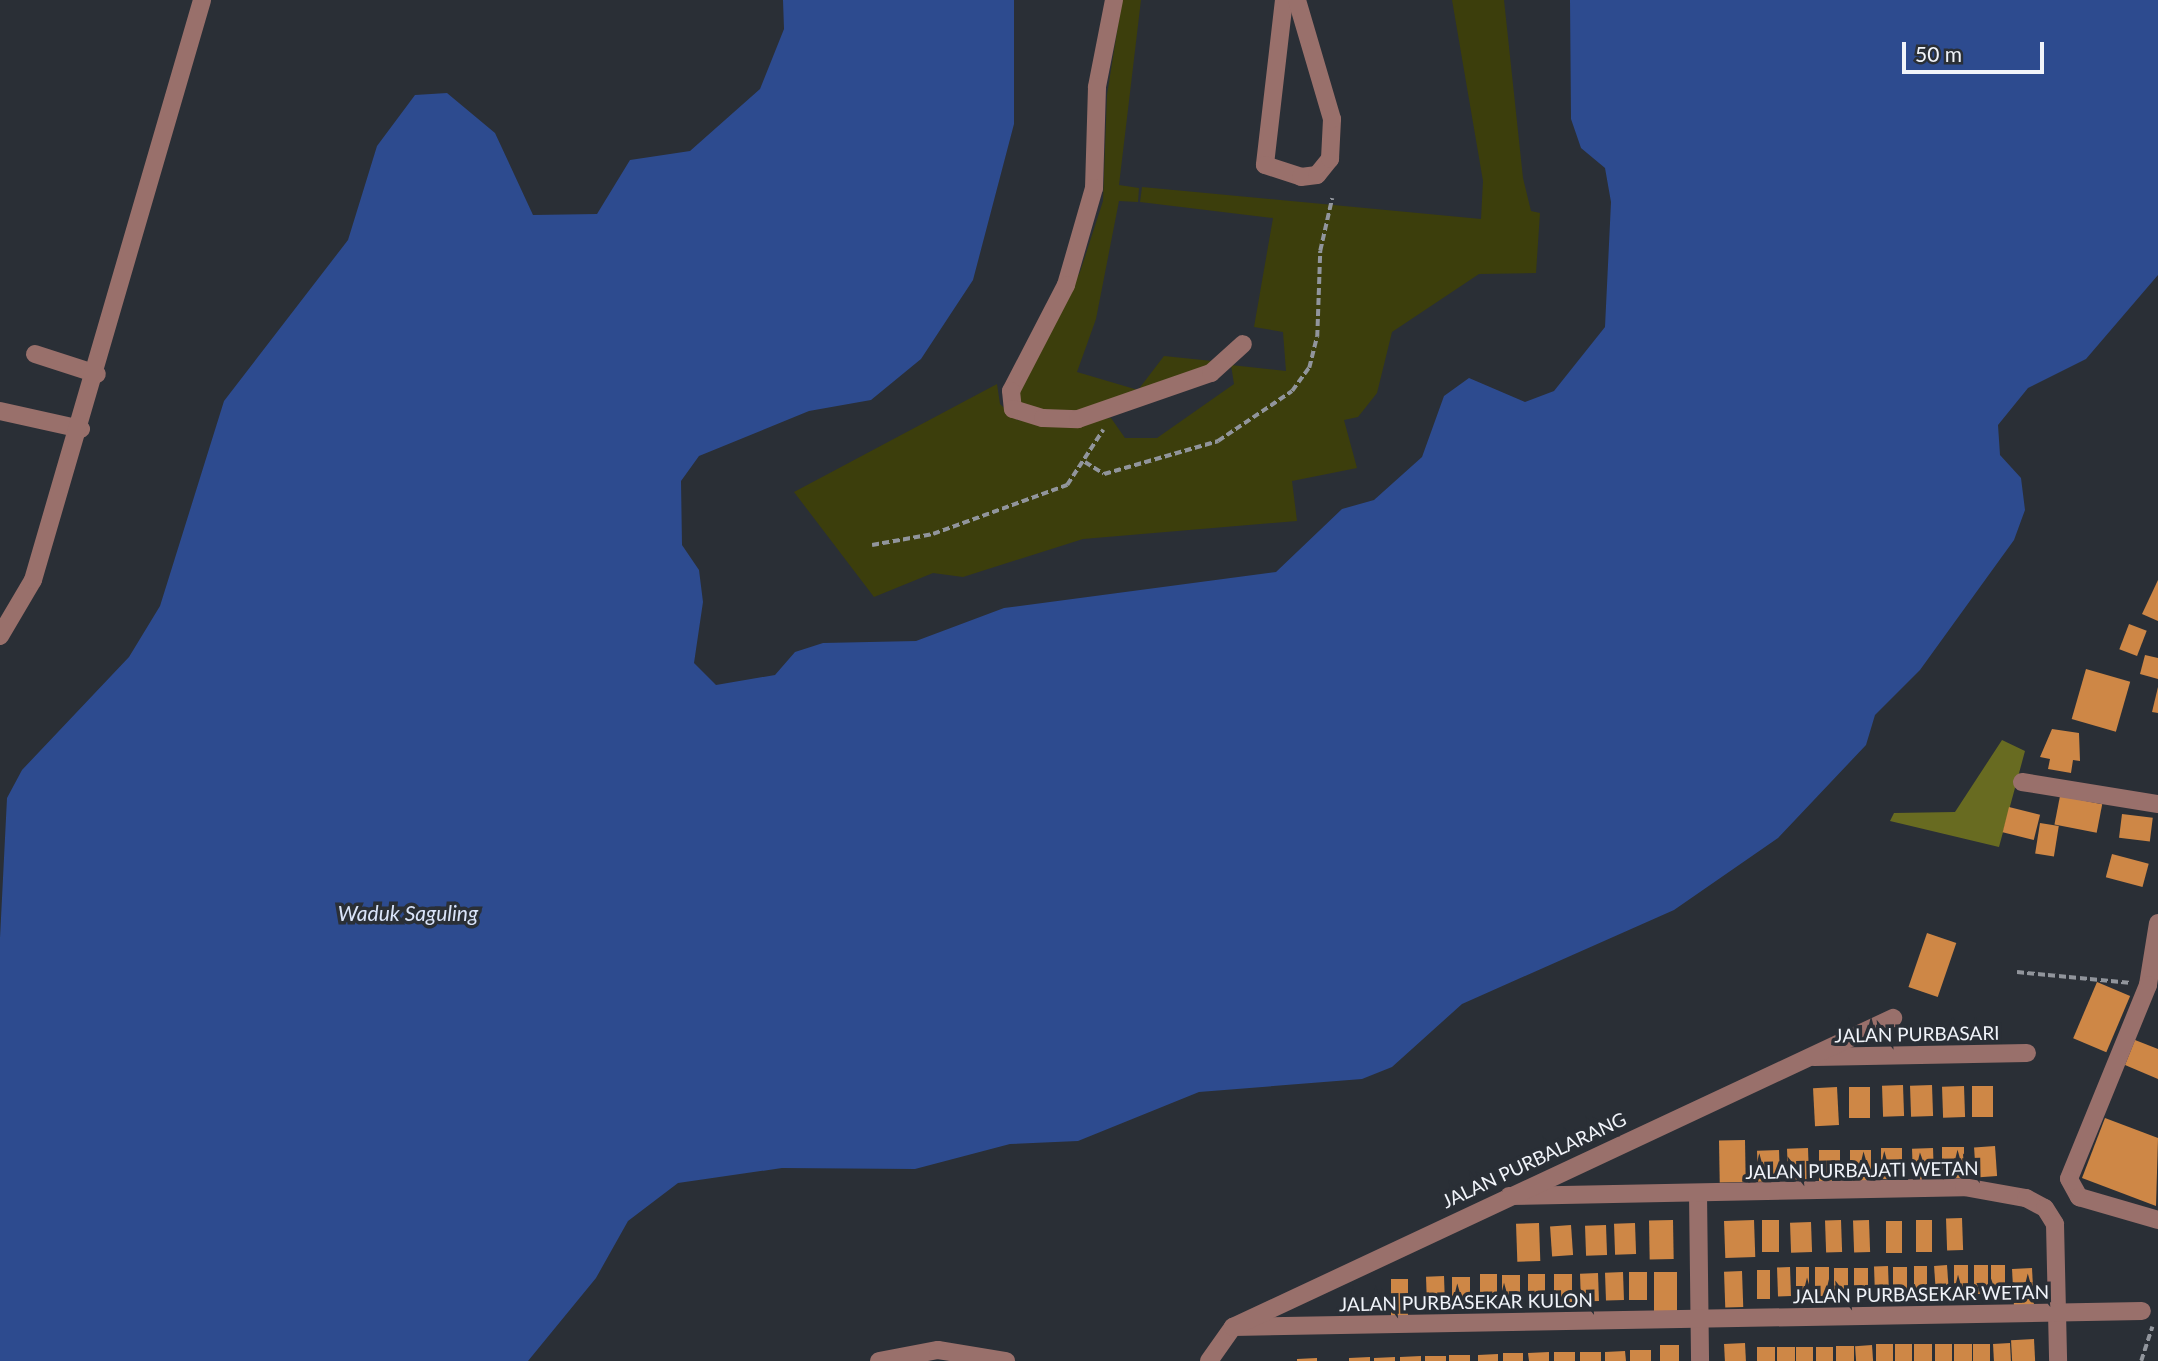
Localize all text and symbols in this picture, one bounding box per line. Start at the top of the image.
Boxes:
scale bar [1906,28,2048,72]
text: 50 m [1915,41,1962,66]
water label: Waduk Saguling [338,900,478,926]
street label: JALAN PURBASARI [1834,1021,2000,1047]
street label: JALAN PURBALARANG [1438,1107,1630,1213]
street label: JALAN PURBAJATI WETAN [1745,1157,1979,1183]
street label: JALAN PURBASEKAR WETAN [1793,1280,2049,1308]
street label: JALAN PURBASEKAR KULON [1339,1288,1593,1316]

